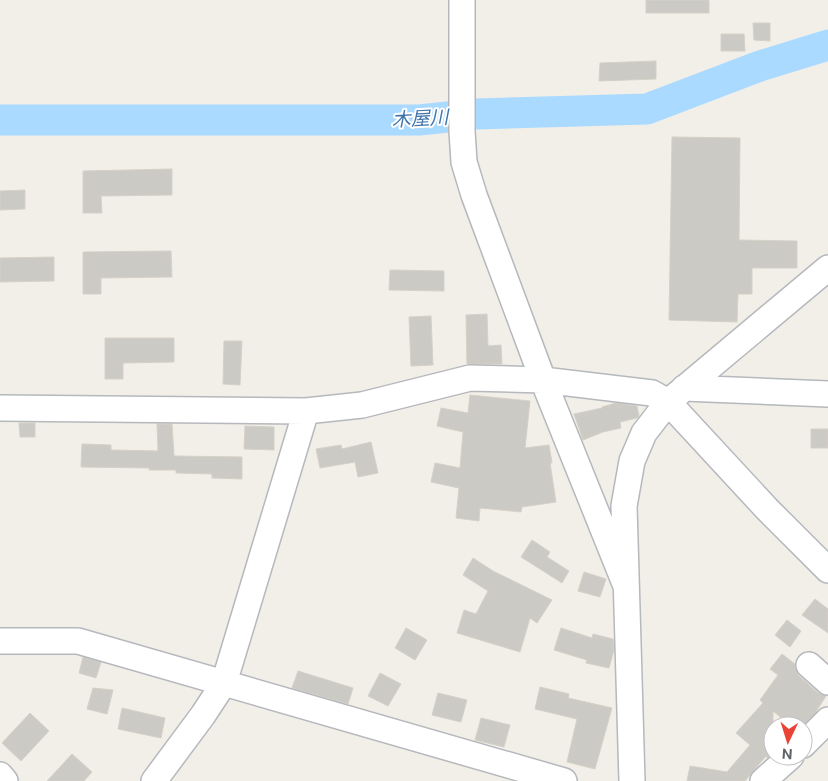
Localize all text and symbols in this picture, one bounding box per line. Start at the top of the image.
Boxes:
water label: 木屋川 [391,105,451,130]
north arrow [763,716,813,766]
text: N [781,746,793,762]

